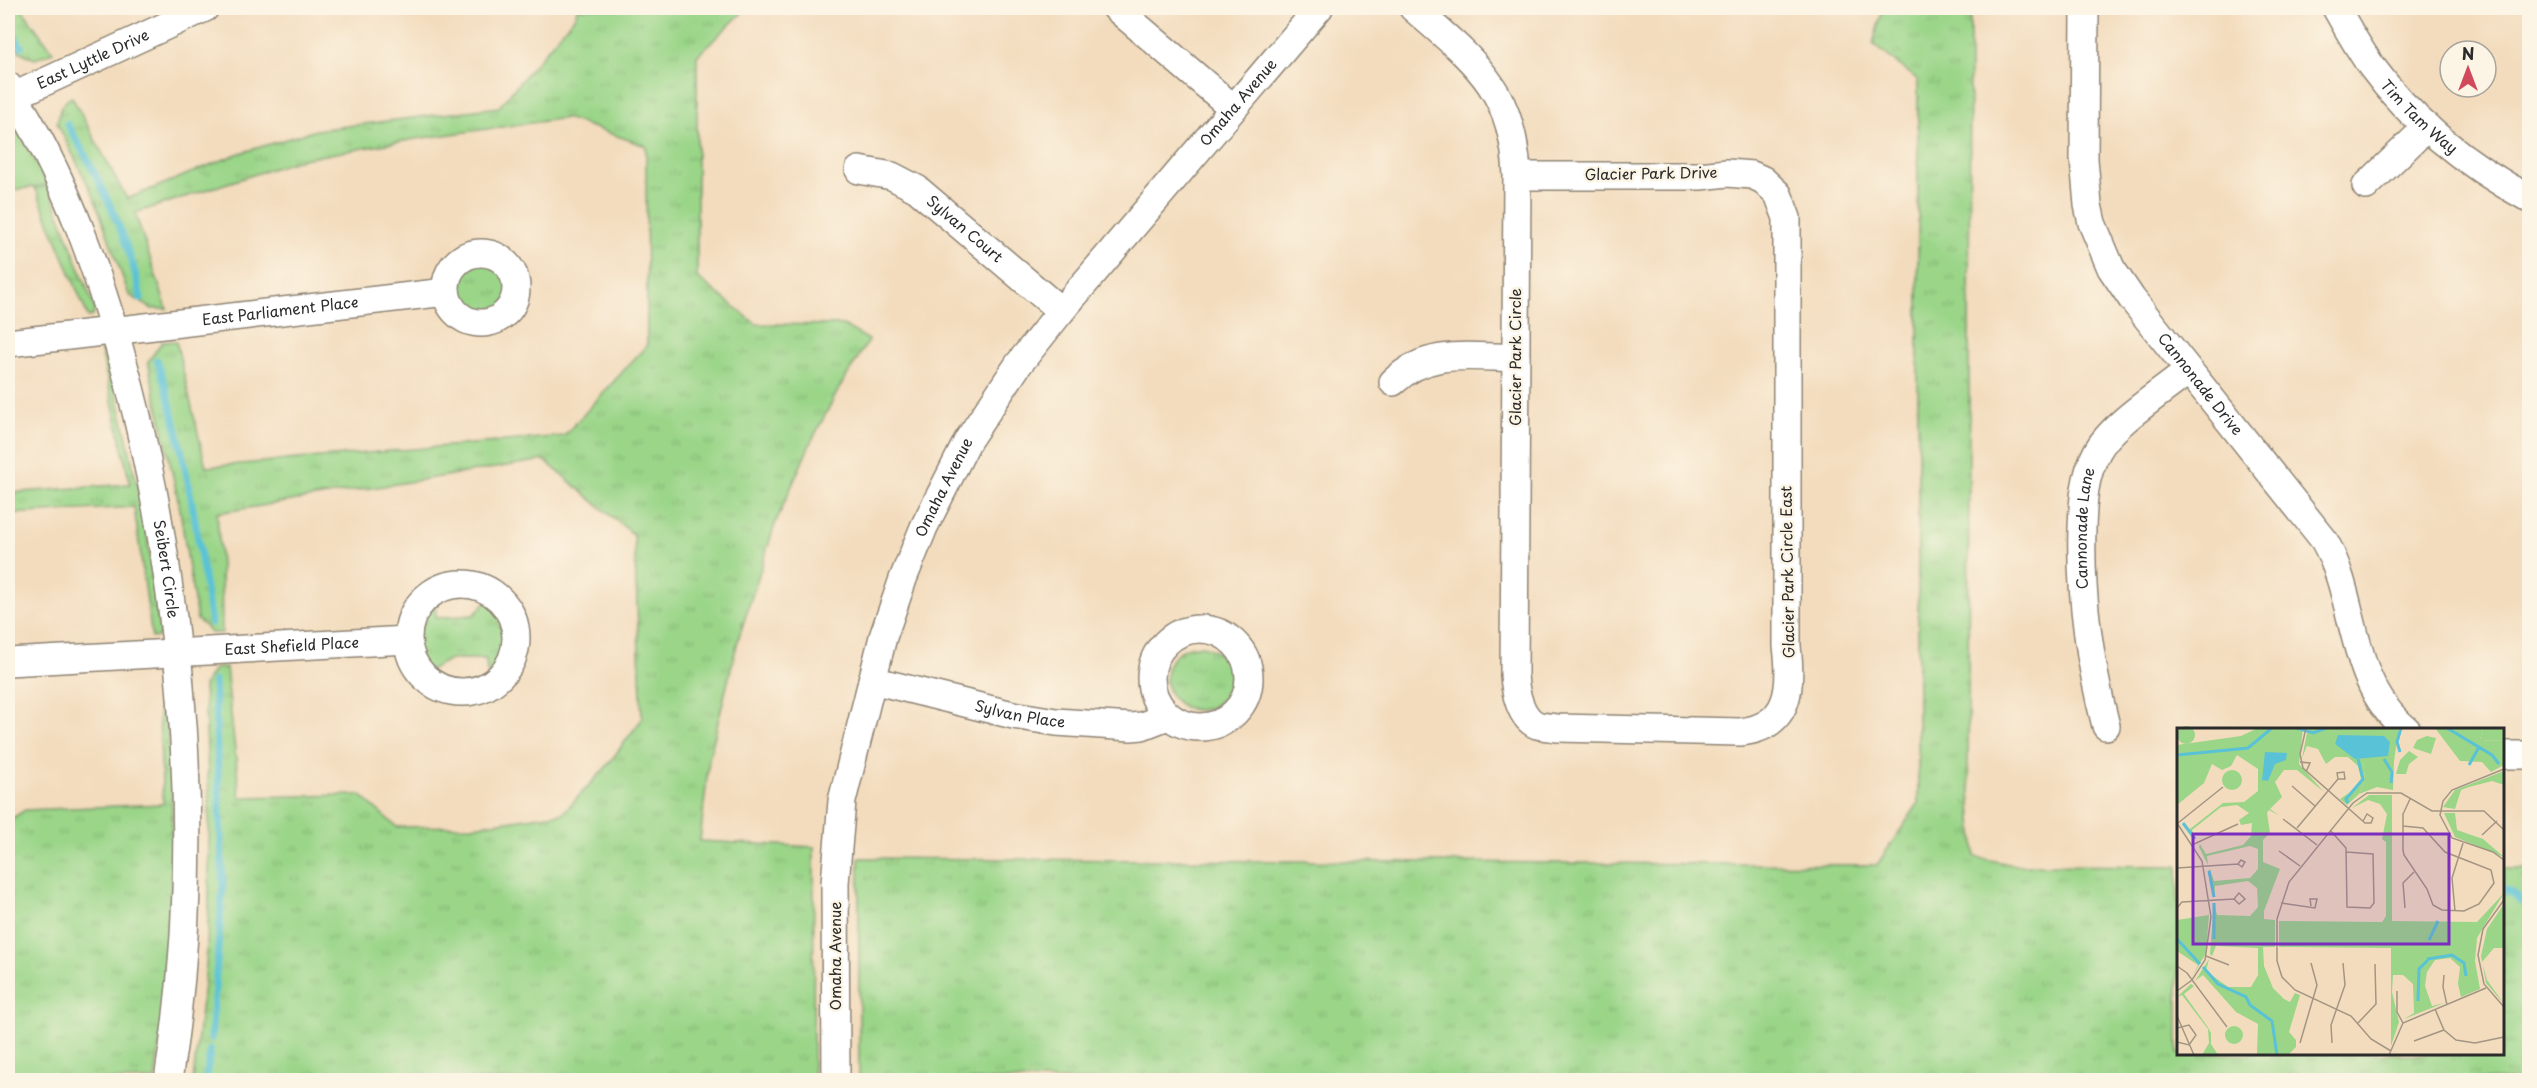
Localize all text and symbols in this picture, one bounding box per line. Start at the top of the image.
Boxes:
street label: East Lyttle Drive [32,22,152,94]
north arrow [2438,39,2498,99]
text: N [2462,41,2474,65]
street label: Omaha Avenue [1193,53,1281,151]
street label: Tim Tam Way [2376,74,2463,159]
street label: Glacier Park Drive [1584,160,1718,185]
street label: Sylvan Court [922,189,1009,267]
street label: Glacier Park Circle [1503,288,1526,426]
street label: East Parliament Place [201,289,359,330]
street label: Cannonade Drive [2153,327,2249,440]
street label: Omaha Avenue [908,433,977,540]
street label: Cannonade Lane [2069,464,2100,590]
street label: Glacier Park Circle East [1773,486,1800,658]
street label: Seibert Circle [149,518,186,620]
street label: East Shefield Place [224,630,359,660]
street label: Sylvan Place [973,693,1066,733]
inset map [2177,728,2504,1055]
street label: Omaha Avenue [823,902,846,1010]

